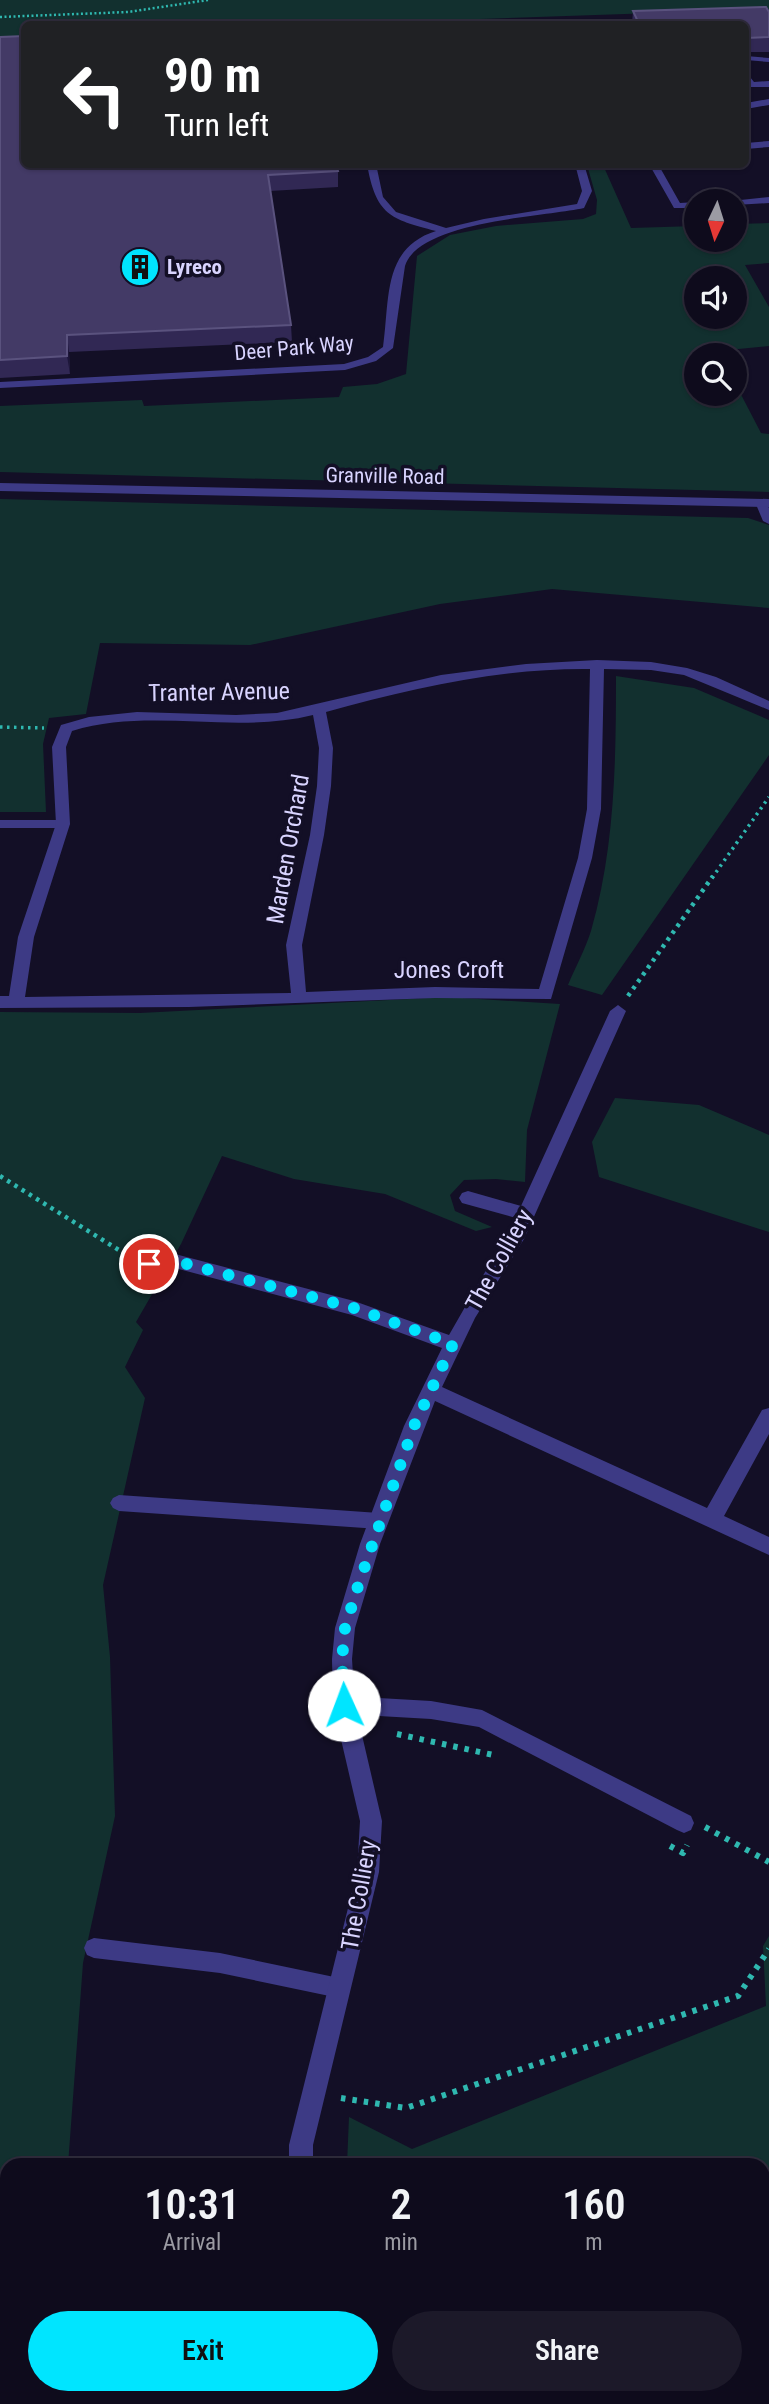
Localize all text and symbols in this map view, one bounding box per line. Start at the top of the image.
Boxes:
text: 90 m [164,47,261,104]
icon: left [49,49,140,140]
text: Turn left [164,106,269,144]
north arrow [684,189,747,252]
map controls [684,189,747,406]
building icon: Lyreco [119,246,161,288]
place label: Lyreco [167,255,222,279]
button: sound [684,266,747,329]
street label: Deer Park Way [233,331,355,365]
button: search [684,343,747,406]
street label: Granville Road [325,463,445,489]
street label: Tranter Avenue [148,677,290,707]
street label: Marden Orchard [261,772,315,926]
street label: Jones Croft [394,956,504,984]
street label: The Colliery [460,1204,538,1316]
pin [119,1234,179,1294]
icon: arrive [130,1245,168,1283]
position arrow [307,1668,381,1742]
street label: The Colliery [336,1838,382,1952]
text: 10:31 [144,2180,240,2229]
text: 2 [391,2180,412,2229]
text: 160 [562,2180,626,2229]
text: Arrival [163,2229,221,2256]
text: min [384,2229,418,2256]
text: m [585,2229,603,2256]
button: Exit [28,2311,378,2391]
button: Share [392,2311,742,2391]

